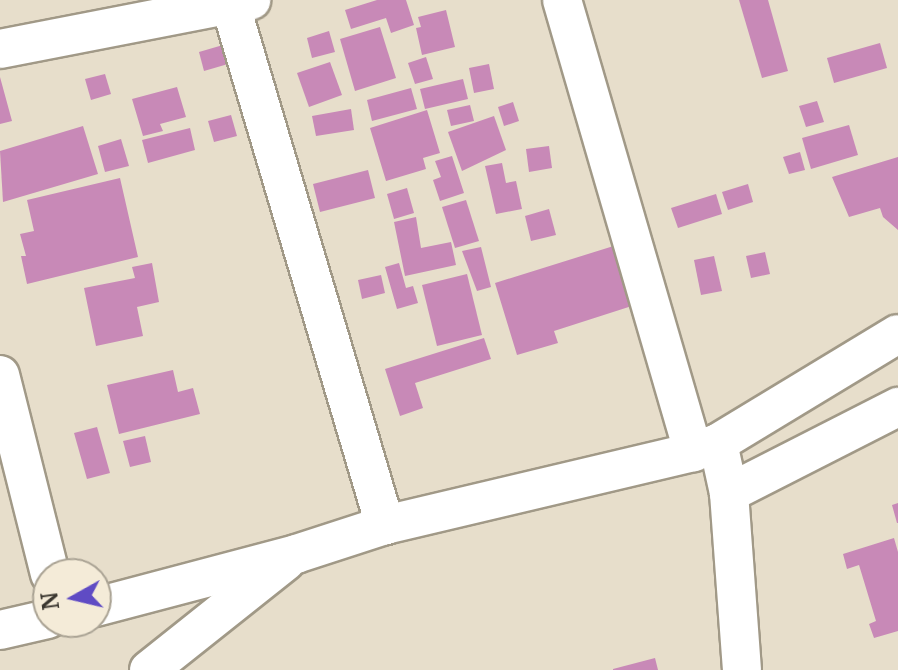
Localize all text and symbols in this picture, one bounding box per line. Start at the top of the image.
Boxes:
north arrow [32,558,112,638]
text: N [35,591,65,612]

